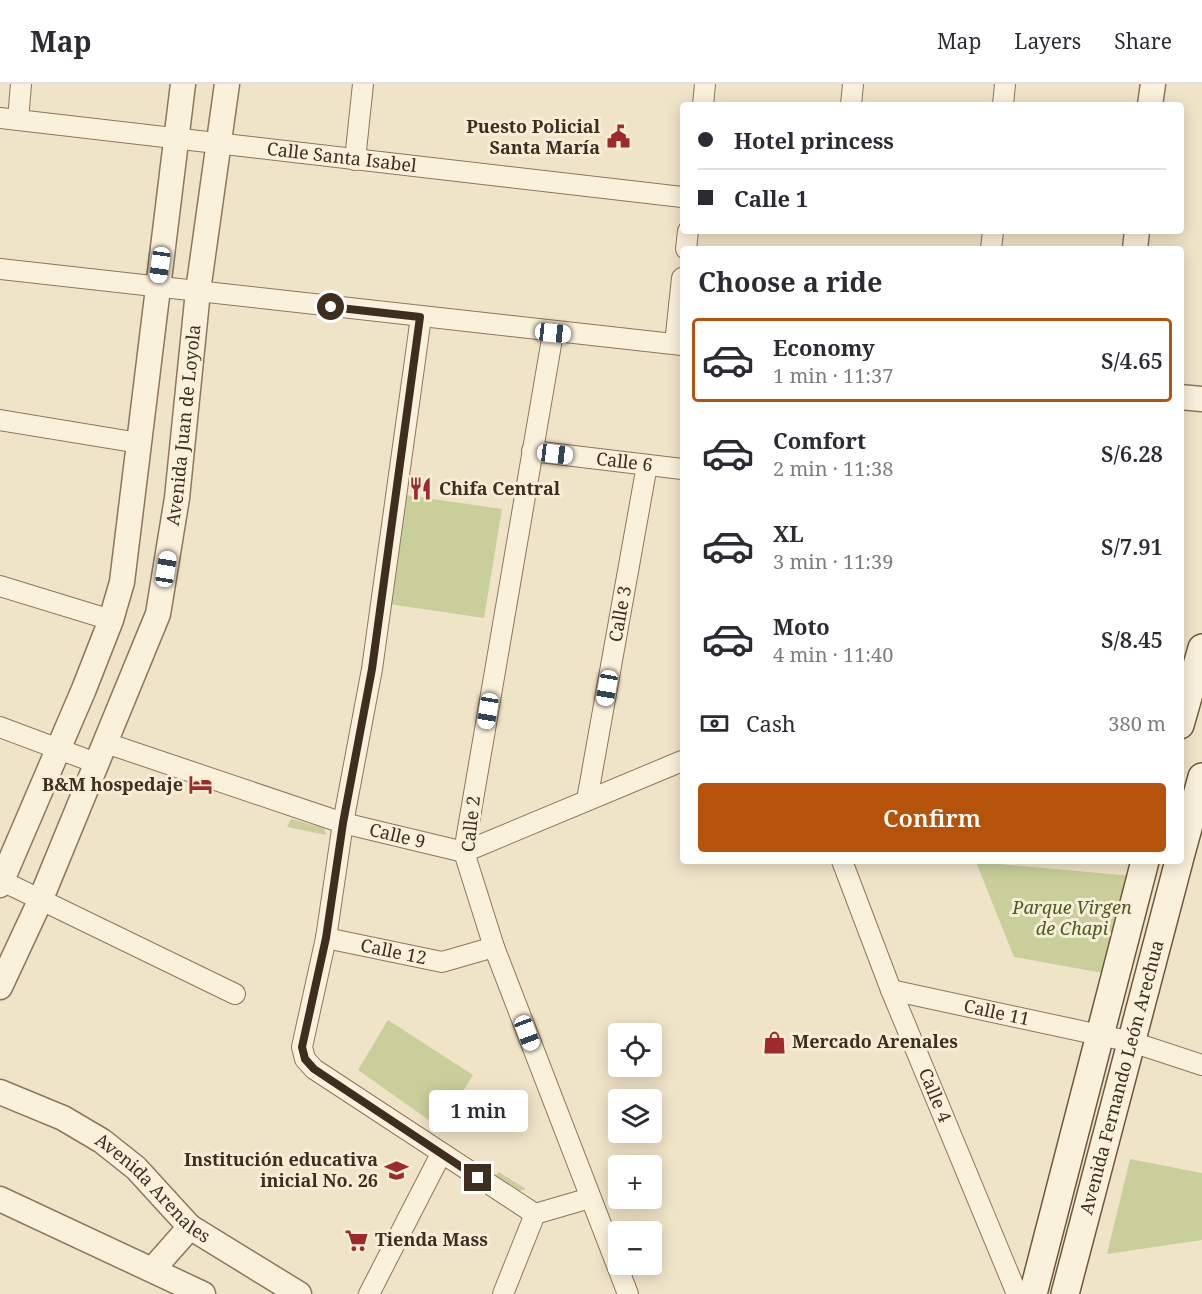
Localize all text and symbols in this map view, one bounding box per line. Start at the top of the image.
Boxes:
text: Map [30,22,92,60]
text: Map [937,27,981,55]
text: Layers [1014,27,1081,55]
text: Share [1114,27,1172,55]
place label: Puesto Policial Santa María [466,114,601,159]
public building icon: Puesto Policial Santa María [605,124,631,150]
text: Hotel princess [734,125,894,155]
street label: Calle Santa Isabel [266,136,418,177]
text: Calle 1 [734,183,808,213]
car [149,246,171,284]
text: Choose a ride [698,263,883,300]
route start [317,293,344,320]
car [534,322,572,344]
street label: Avenida Juan de Loyola [160,323,206,527]
text: Economy [773,332,875,362]
icon: car [701,333,755,387]
text: S/4.65 [1101,345,1163,375]
text: 1 min · 11:37 [773,362,893,389]
text: Comfort [773,425,866,455]
icon: car [701,426,755,480]
text: S/6.28 [1101,438,1163,468]
car [536,443,574,465]
street label: Calle 6 [595,446,654,476]
text: 2 min · 11:38 [773,455,893,482]
restaurant icon: Chifa Central [408,476,434,502]
place label: Chifa Central [439,476,561,500]
text: XL [773,518,804,548]
icon: car [701,519,755,573]
text: S/7.91 [1101,531,1163,561]
text: 3 min · 11:39 [773,548,893,575]
car [154,550,178,588]
street label: Calle 3 [603,584,636,644]
text: Moto [773,611,830,641]
icon: car [701,612,755,666]
text: S/8.45 [1101,624,1163,654]
text: 4 min · 11:40 [773,641,893,668]
car [595,669,619,707]
car [476,692,500,730]
icon: cash [698,707,731,740]
text: Cash [746,708,796,738]
text: 380 m [1108,710,1166,737]
place label: B&M hospedaje [42,772,183,796]
hotel icon: B&M hospedaje [188,772,214,798]
button: Confirm [698,783,1166,852]
street label: Calle 2 [455,794,485,853]
street label: Calle 9 [367,817,428,853]
park label: Parque Virgen de Chapi [1011,895,1132,940]
street label: Calle 12 [359,932,429,970]
street label: Avenida Fernando León Arechua [1073,937,1169,1217]
street label: Calle 11 [962,993,1032,1031]
car [512,1013,542,1053]
map controls [608,1023,662,1275]
button: locate [608,1023,662,1077]
shop icon: Mercado Arenales [761,1029,787,1055]
place label: Mercado Arenales [792,1029,958,1053]
street label: Calle 4 [914,1064,958,1126]
button: layers [608,1089,662,1143]
callout: 1 min [428,1091,528,1133]
text: 1 min [451,1097,506,1124]
street label: Avenida Arenales [91,1127,215,1248]
place label: Institución educativa inicial No. 26 [184,1147,378,1192]
button: + [608,1155,662,1209]
school or university icon: Institución educativa inicial No. 26 [383,1157,409,1183]
route end [464,1164,491,1191]
button: − [608,1221,662,1275]
supermarket icon: Tienda Mass [344,1227,370,1253]
place label: Tienda Mass [375,1227,488,1251]

